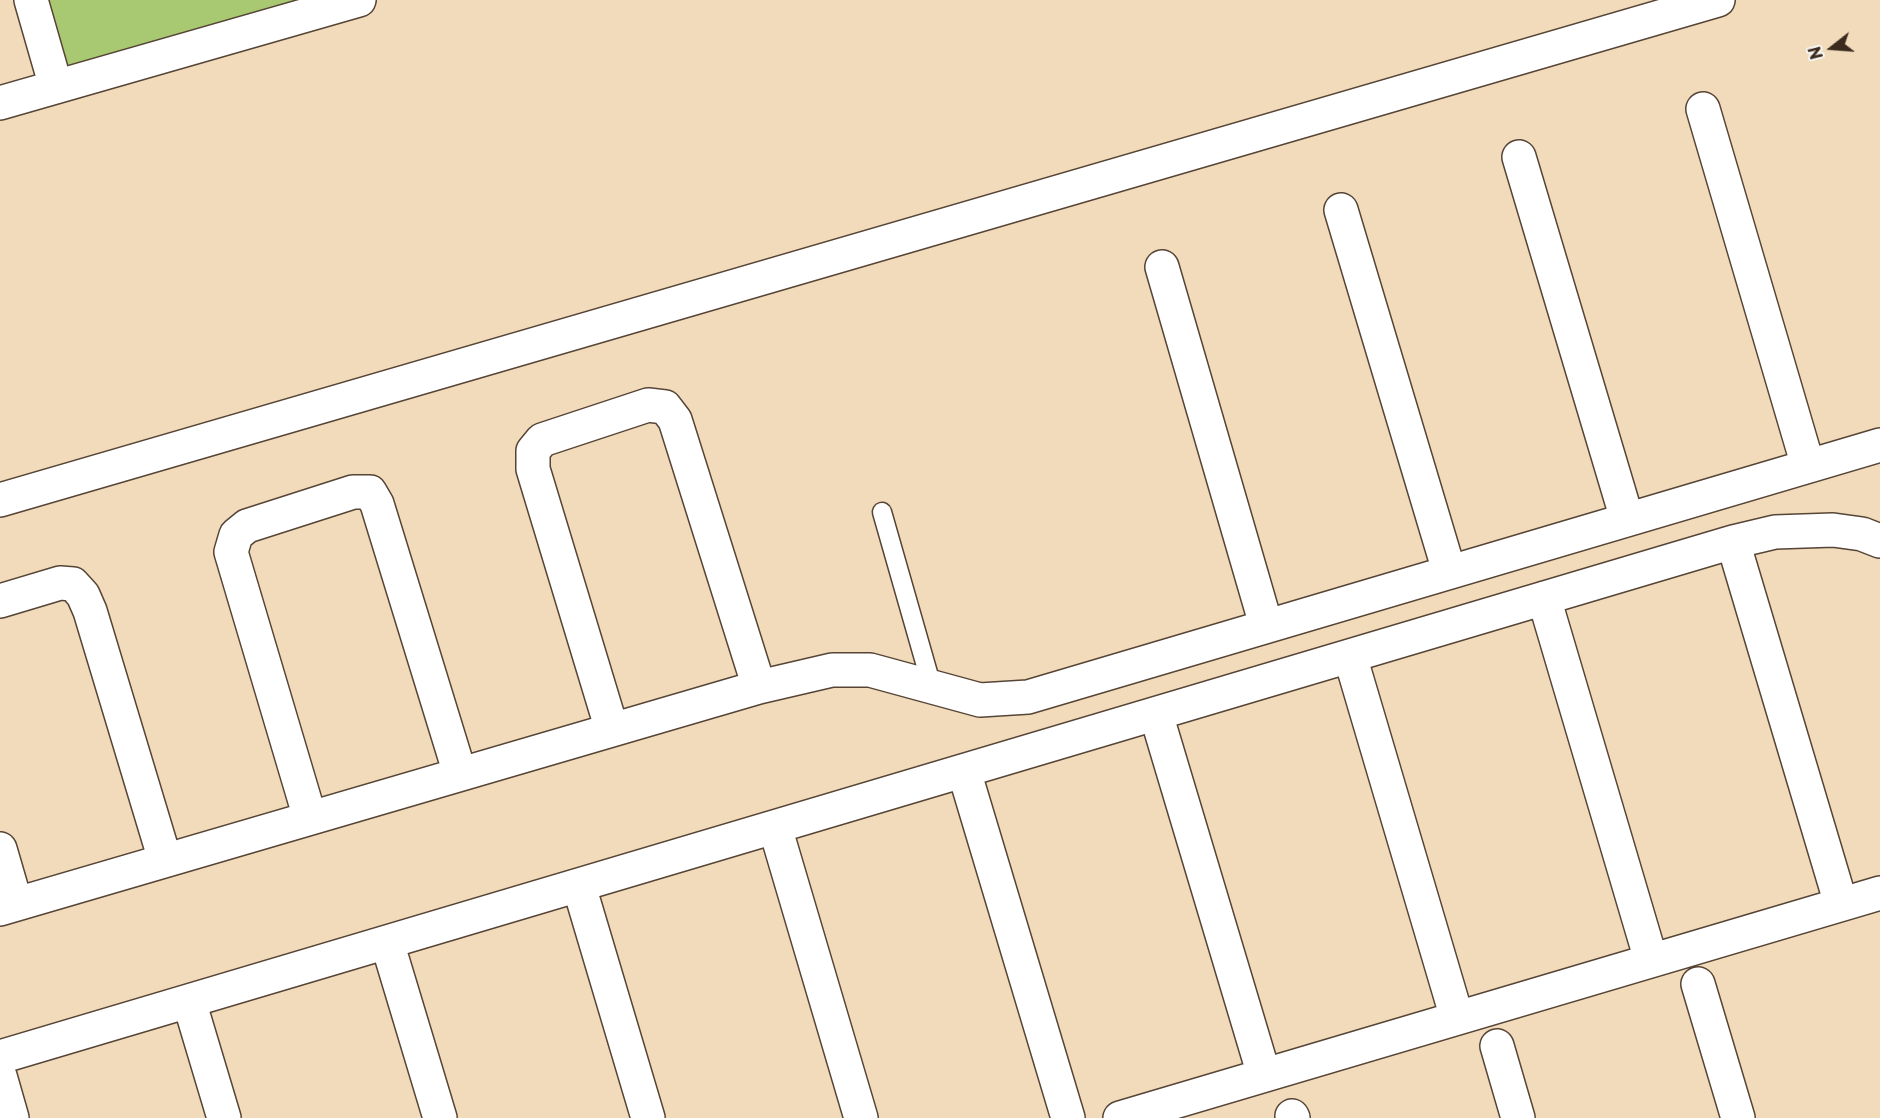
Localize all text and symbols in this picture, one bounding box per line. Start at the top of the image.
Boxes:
north arrow [1802,18,1862,78]
text: N [1801,44,1828,63]

